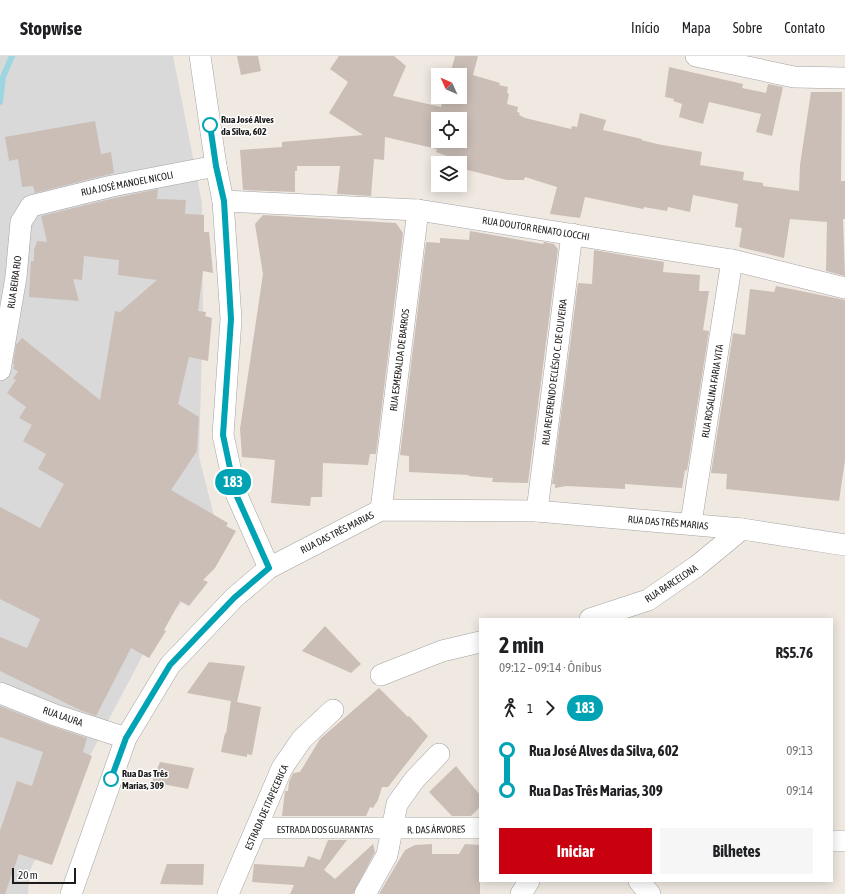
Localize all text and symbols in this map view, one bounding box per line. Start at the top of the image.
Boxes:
text: Stopwise [20,17,82,39]
text: Início [631,20,660,36]
text: Mapa [682,20,711,36]
text: Sobre [733,20,762,36]
text: Contato [784,20,825,36]
north arrow [431,68,467,104]
map controls [431,68,467,192]
button: locate [431,112,467,148]
place label: Rua José Alves da Silva, 602 [221,114,274,137]
marker: Rua José Alves da Silva, 602 [202,117,218,133]
button: layers [431,156,467,192]
street label: RUA JOSÉ MANOEL NICOLI [80,169,174,198]
street label: RUA DOUTOR RENATO LOCCHI [481,215,590,242]
street label: RUA BEIRA RIO [5,255,24,309]
street label: RUA REVERENDO ECLÉSIO C. DE OLIVEIRA [540,298,569,446]
street label: RUA ESMERALDA DE BARROS [388,308,411,412]
street label: RUA ROSALINA FARIA VITA [700,343,725,439]
line badge: 183 [210,469,256,495]
text: 183 [223,474,243,490]
street label: RUA DAS TRÊS MARIAS [299,509,376,556]
street label: RUA DAS TRÊS MARIAS [627,514,709,531]
street label: RUA BARCELONA [643,562,700,605]
text: 2 min [499,632,544,658]
text: R$5.76 [775,644,813,661]
text: 09:12 – 09:14 · Ônibus [499,660,602,675]
icon: walk [499,697,521,719]
icon: forward [539,697,561,719]
text: 183 [575,700,595,716]
text: 1 [527,701,533,716]
street label: RUA LAURA [41,704,84,728]
text: Rua José Alves da Silva, 602 [529,742,679,759]
text: 09:13 [786,743,813,758]
street label: ESTRADA DE ITAPECERICA [243,763,290,852]
place label: Rua Das Três Marias, 309 [122,768,168,791]
marker: Rua Das Três Marias, 309 [103,771,119,787]
text: Rua Das Três Marias, 309 [529,782,663,799]
text: 09:14 [786,783,813,798]
street label: R. DAS ÁRVORES [407,823,465,836]
street label: ESTRADA DOS GUARANTAS [277,824,373,835]
button: Iniciar [499,828,652,874]
button: Bilhetes [660,828,813,874]
scale bar [12,866,76,885]
text: 20 m [18,869,38,881]

